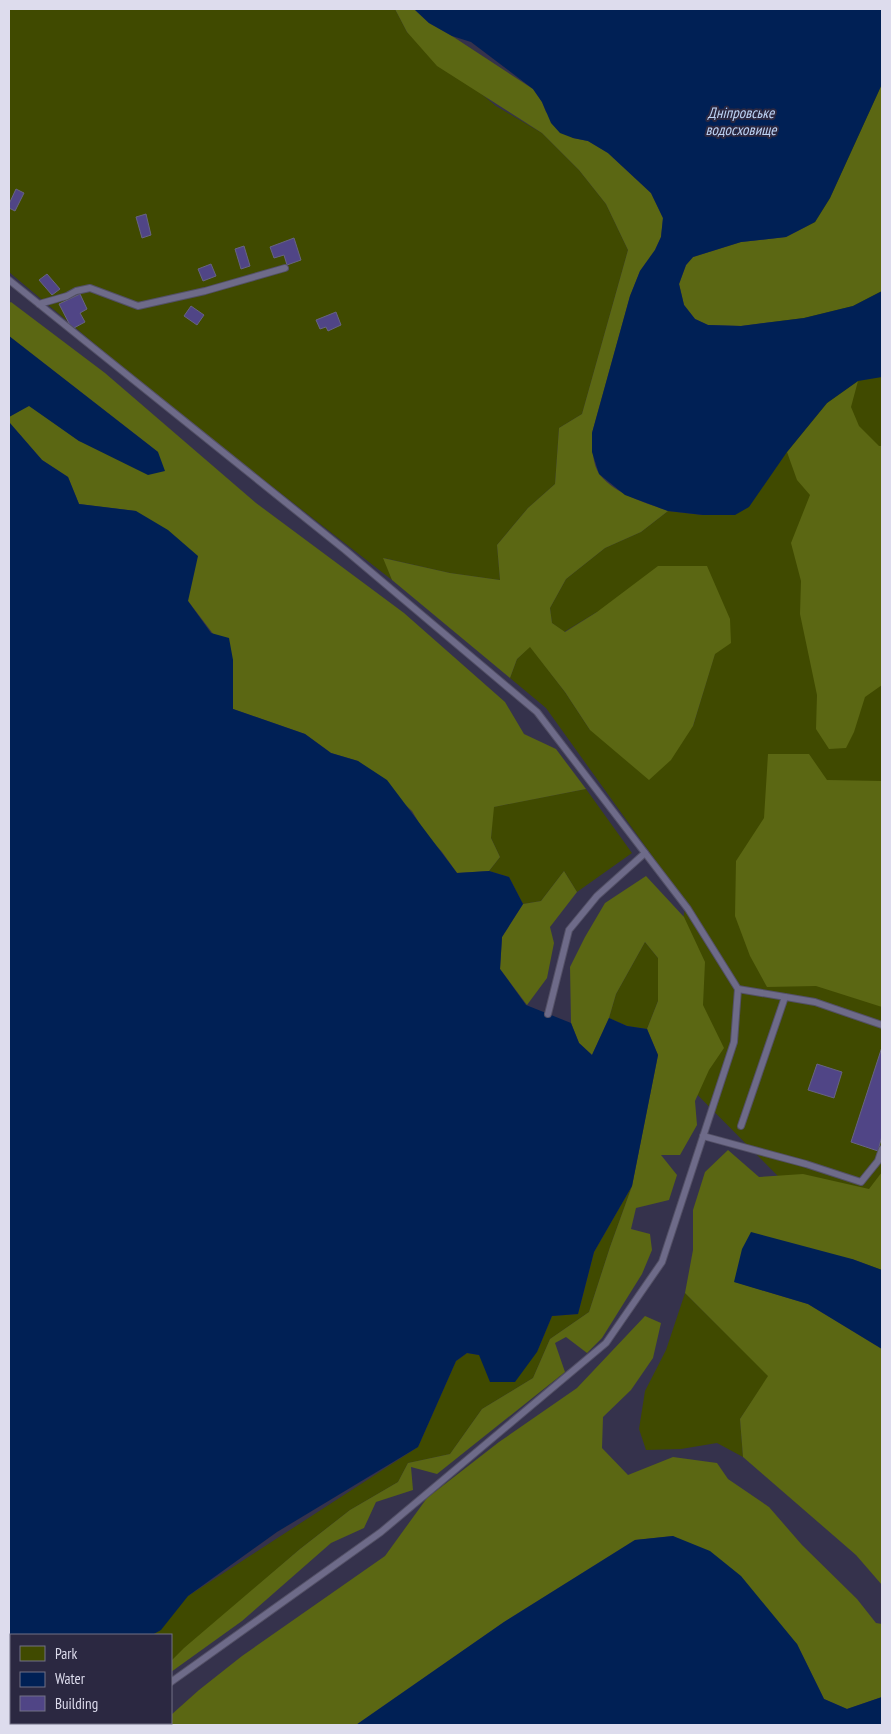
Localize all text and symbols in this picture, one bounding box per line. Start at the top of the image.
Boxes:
water label: Дніпровське водосховище [705,103,777,139]
legend [10,1634,172,1724]
text: Park [55,1644,77,1663]
text: Water [55,1669,86,1688]
text: Building [55,1694,98,1713]

